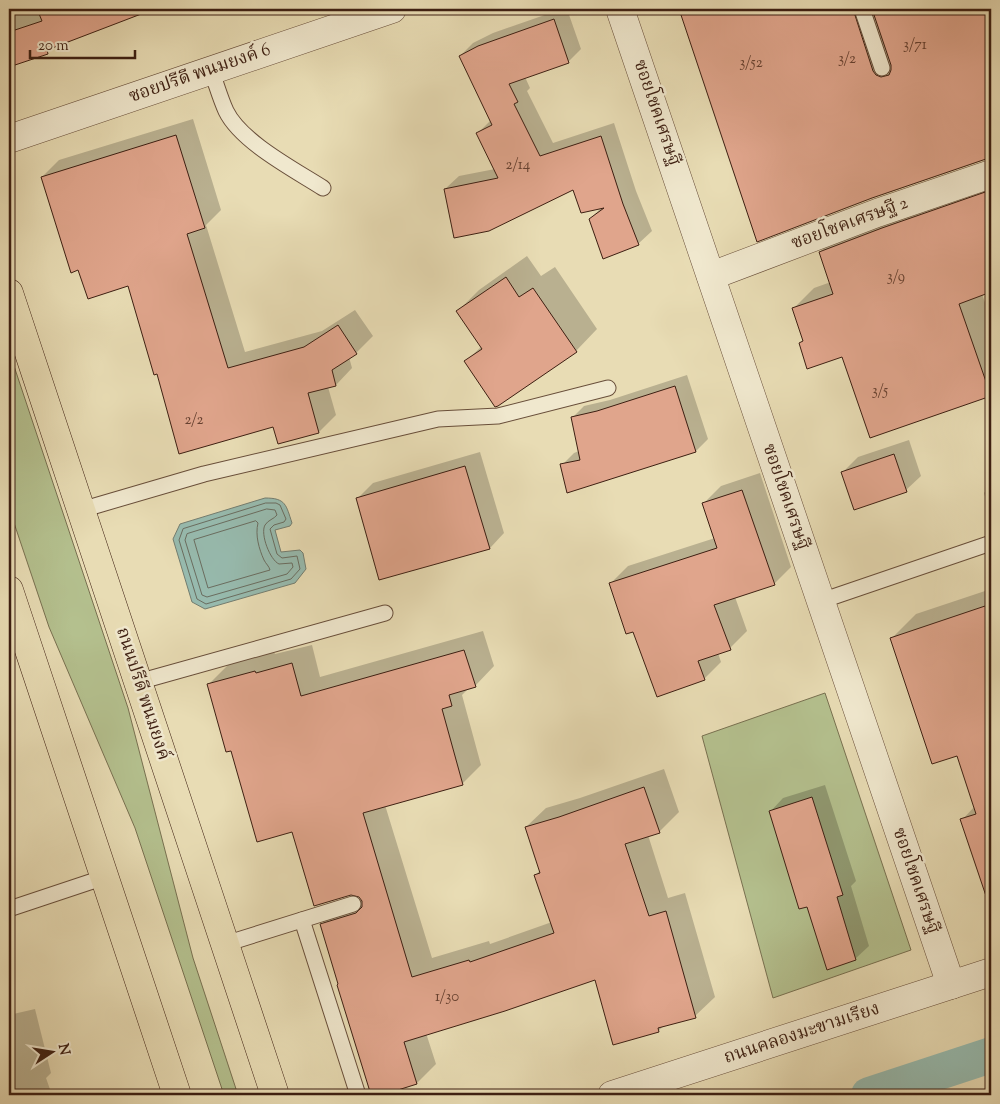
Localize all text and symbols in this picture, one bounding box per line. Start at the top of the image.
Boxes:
scale bar [30,28,135,60]
house number: 3/71 [903,35,927,56]
text: 20 m [38,36,69,57]
street label: ซอยปรีดี พนมยงค์ 6 [126,38,274,110]
house number: 3/2 [838,49,856,70]
house number: 3/52 [739,53,763,74]
street label: ซอยโชคเศรษฐี [626,56,688,169]
house number: 2/14 [506,155,531,176]
street label: ซอยโชคเศรษฐี 2 [787,189,913,257]
house number: 3/9 [887,267,905,288]
house number: 3/5 [872,381,888,402]
house number: 2/2 [184,410,204,431]
street label: ซอยโชคเศรษฐี [755,440,817,553]
street label: ถนนปรีดี พนมยงค์ [108,624,176,764]
street label: ซอยโชคเศรษฐี [885,824,947,937]
house number: 1/30 [435,987,459,1008]
street label: ถนนคลองมะขามเรียง [721,997,883,1071]
north arrow [28,1026,78,1076]
text: N [52,1042,74,1057]

